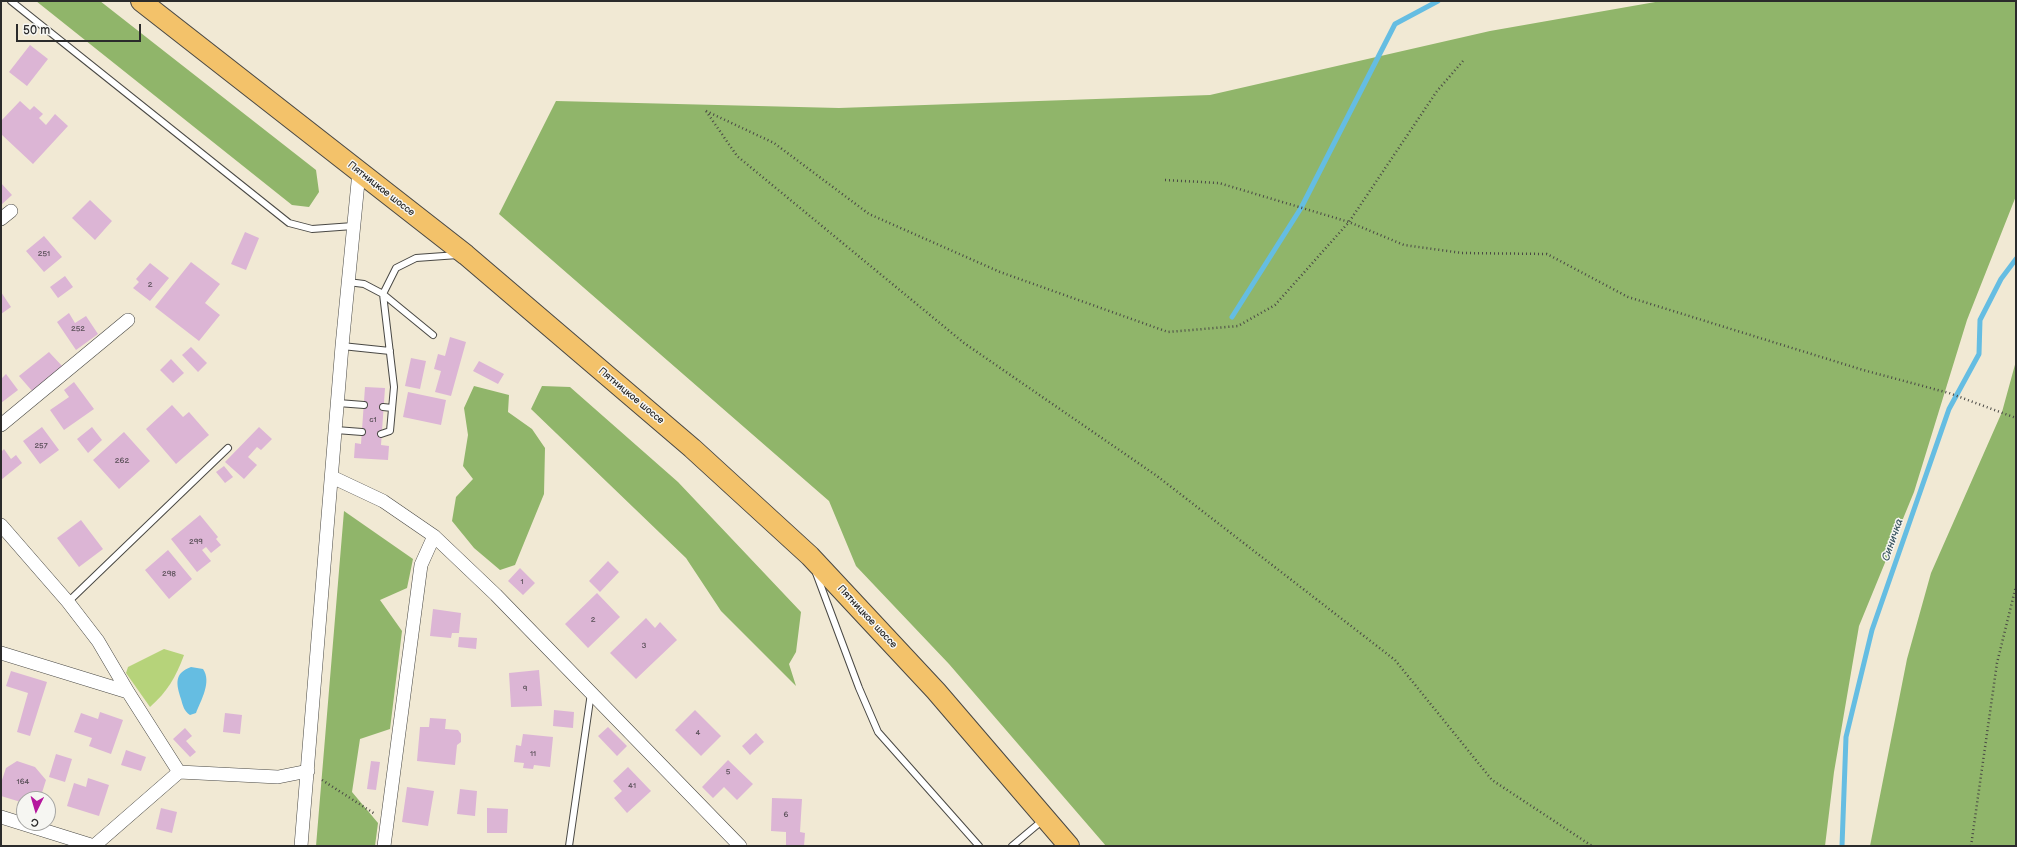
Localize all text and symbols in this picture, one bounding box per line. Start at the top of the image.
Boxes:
scale bar [18,16,143,42]
text: 50 m [23,23,50,38]
street label: Пятницкое шоссе [345,159,417,219]
house number: 251 [38,249,50,259]
house number: 2 [148,280,152,290]
house number: 252 [71,324,85,334]
street label: Пятницкое шоссе [596,365,666,427]
house number: c1 [369,415,377,425]
house number: 257 [34,441,48,451]
house number: 262 [115,456,129,466]
water label: Синичка [1880,517,1906,563]
house number: 299 [189,537,203,547]
house number: 298 [162,569,176,579]
house number: 1 [520,577,524,587]
street label: Пятницкое шоссе [835,583,899,651]
house number: 2 [591,615,595,625]
house number: 3 [642,641,646,651]
house number: 9 [523,684,527,694]
house number: 4 [696,728,700,738]
house number: 11 [530,749,536,759]
house number: 5 [726,767,730,777]
house number: 164 [17,777,29,787]
house number: 41 [628,781,636,791]
north arrow [16,791,56,831]
house number: 6 [784,810,788,820]
text: С [31,816,39,829]

